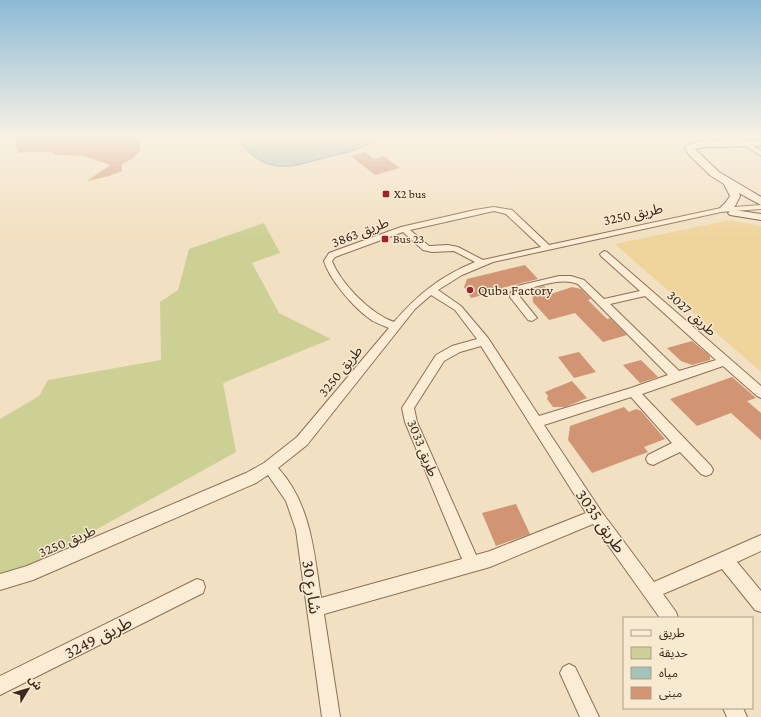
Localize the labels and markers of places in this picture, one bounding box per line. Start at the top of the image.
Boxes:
place label: X2 bus [394,187,426,201]
marker: X2 bus [381,189,391,199]
place label: Bus 23 [393,232,425,246]
marker: Bus 23 [380,234,390,244]
place label: Quba Factory [478,282,553,298]
marker: Quba Factory [465,285,475,295]

